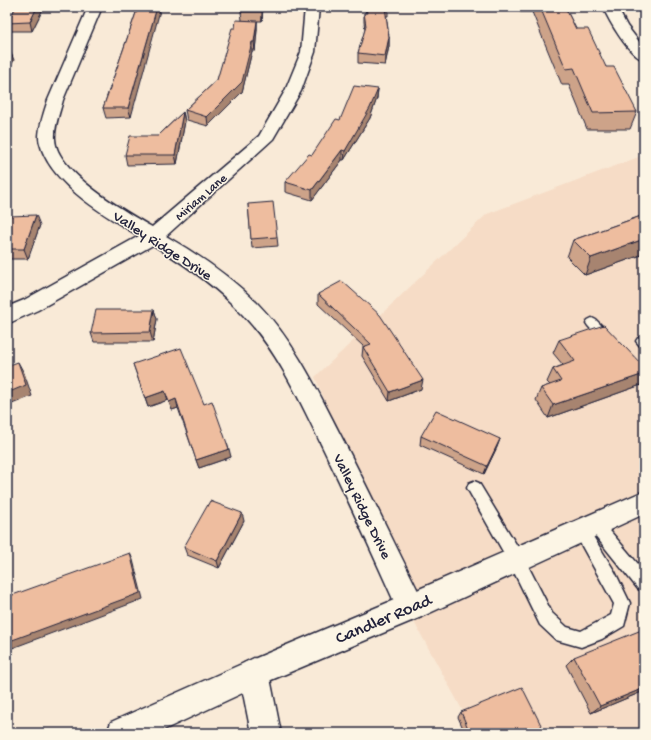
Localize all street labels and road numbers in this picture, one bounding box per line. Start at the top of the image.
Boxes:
street label: Miriam Lane [173,171,231,224]
street label: Valley Ridge Drive [108,207,215,286]
street label: Valley Ridge Drive [328,451,394,562]
street label: Candler Road [333,590,436,650]

